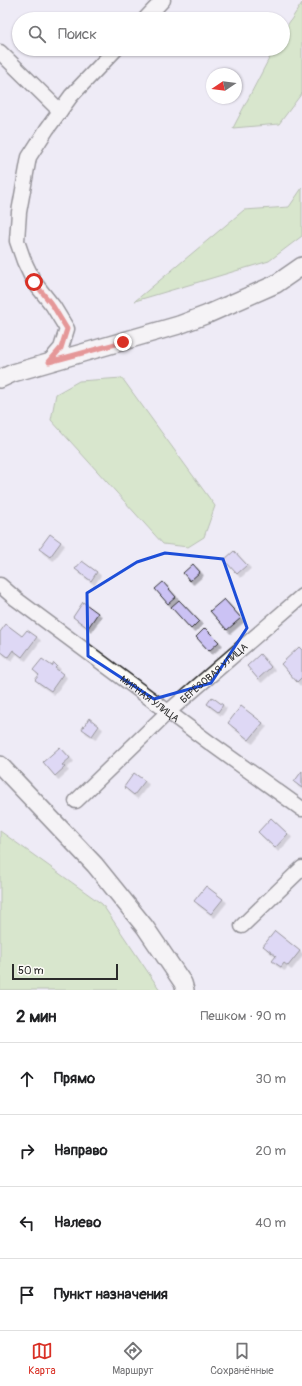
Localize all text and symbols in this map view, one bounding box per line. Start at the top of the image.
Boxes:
search box [12,12,290,56]
icon: search [26,23,48,45]
text: Поиск [58,25,97,44]
north arrow [206,68,242,104]
route start [25,273,43,291]
route end [114,333,132,351]
street label: БЕРЁЗОВАЯ УЛИЦА [178,641,251,706]
street label: МИРНАЯ УЛИЦА [117,673,182,725]
scale bar [12,962,118,981]
text: 50 m [18,964,44,977]
text: 2 мин [16,1006,56,1027]
text: Пешком · 90 m [201,1008,286,1024]
icon: ahead [16,1068,38,1090]
text: Прямо [54,1069,95,1088]
text: 30 m [256,1071,286,1087]
icon: right [16,1140,38,1162]
text: Направо [54,1141,108,1160]
text: 20 m [255,1143,286,1159]
icon: left [16,1212,38,1234]
text: Налево [54,1213,101,1232]
text: 40 m [255,1215,286,1231]
icon: arrive [16,1284,38,1306]
text: Пункт назначения [54,1285,168,1304]
tab: Карта [28,1340,56,1377]
tab: Маршрут [112,1340,154,1377]
tab: Сохранённые [210,1340,274,1377]

